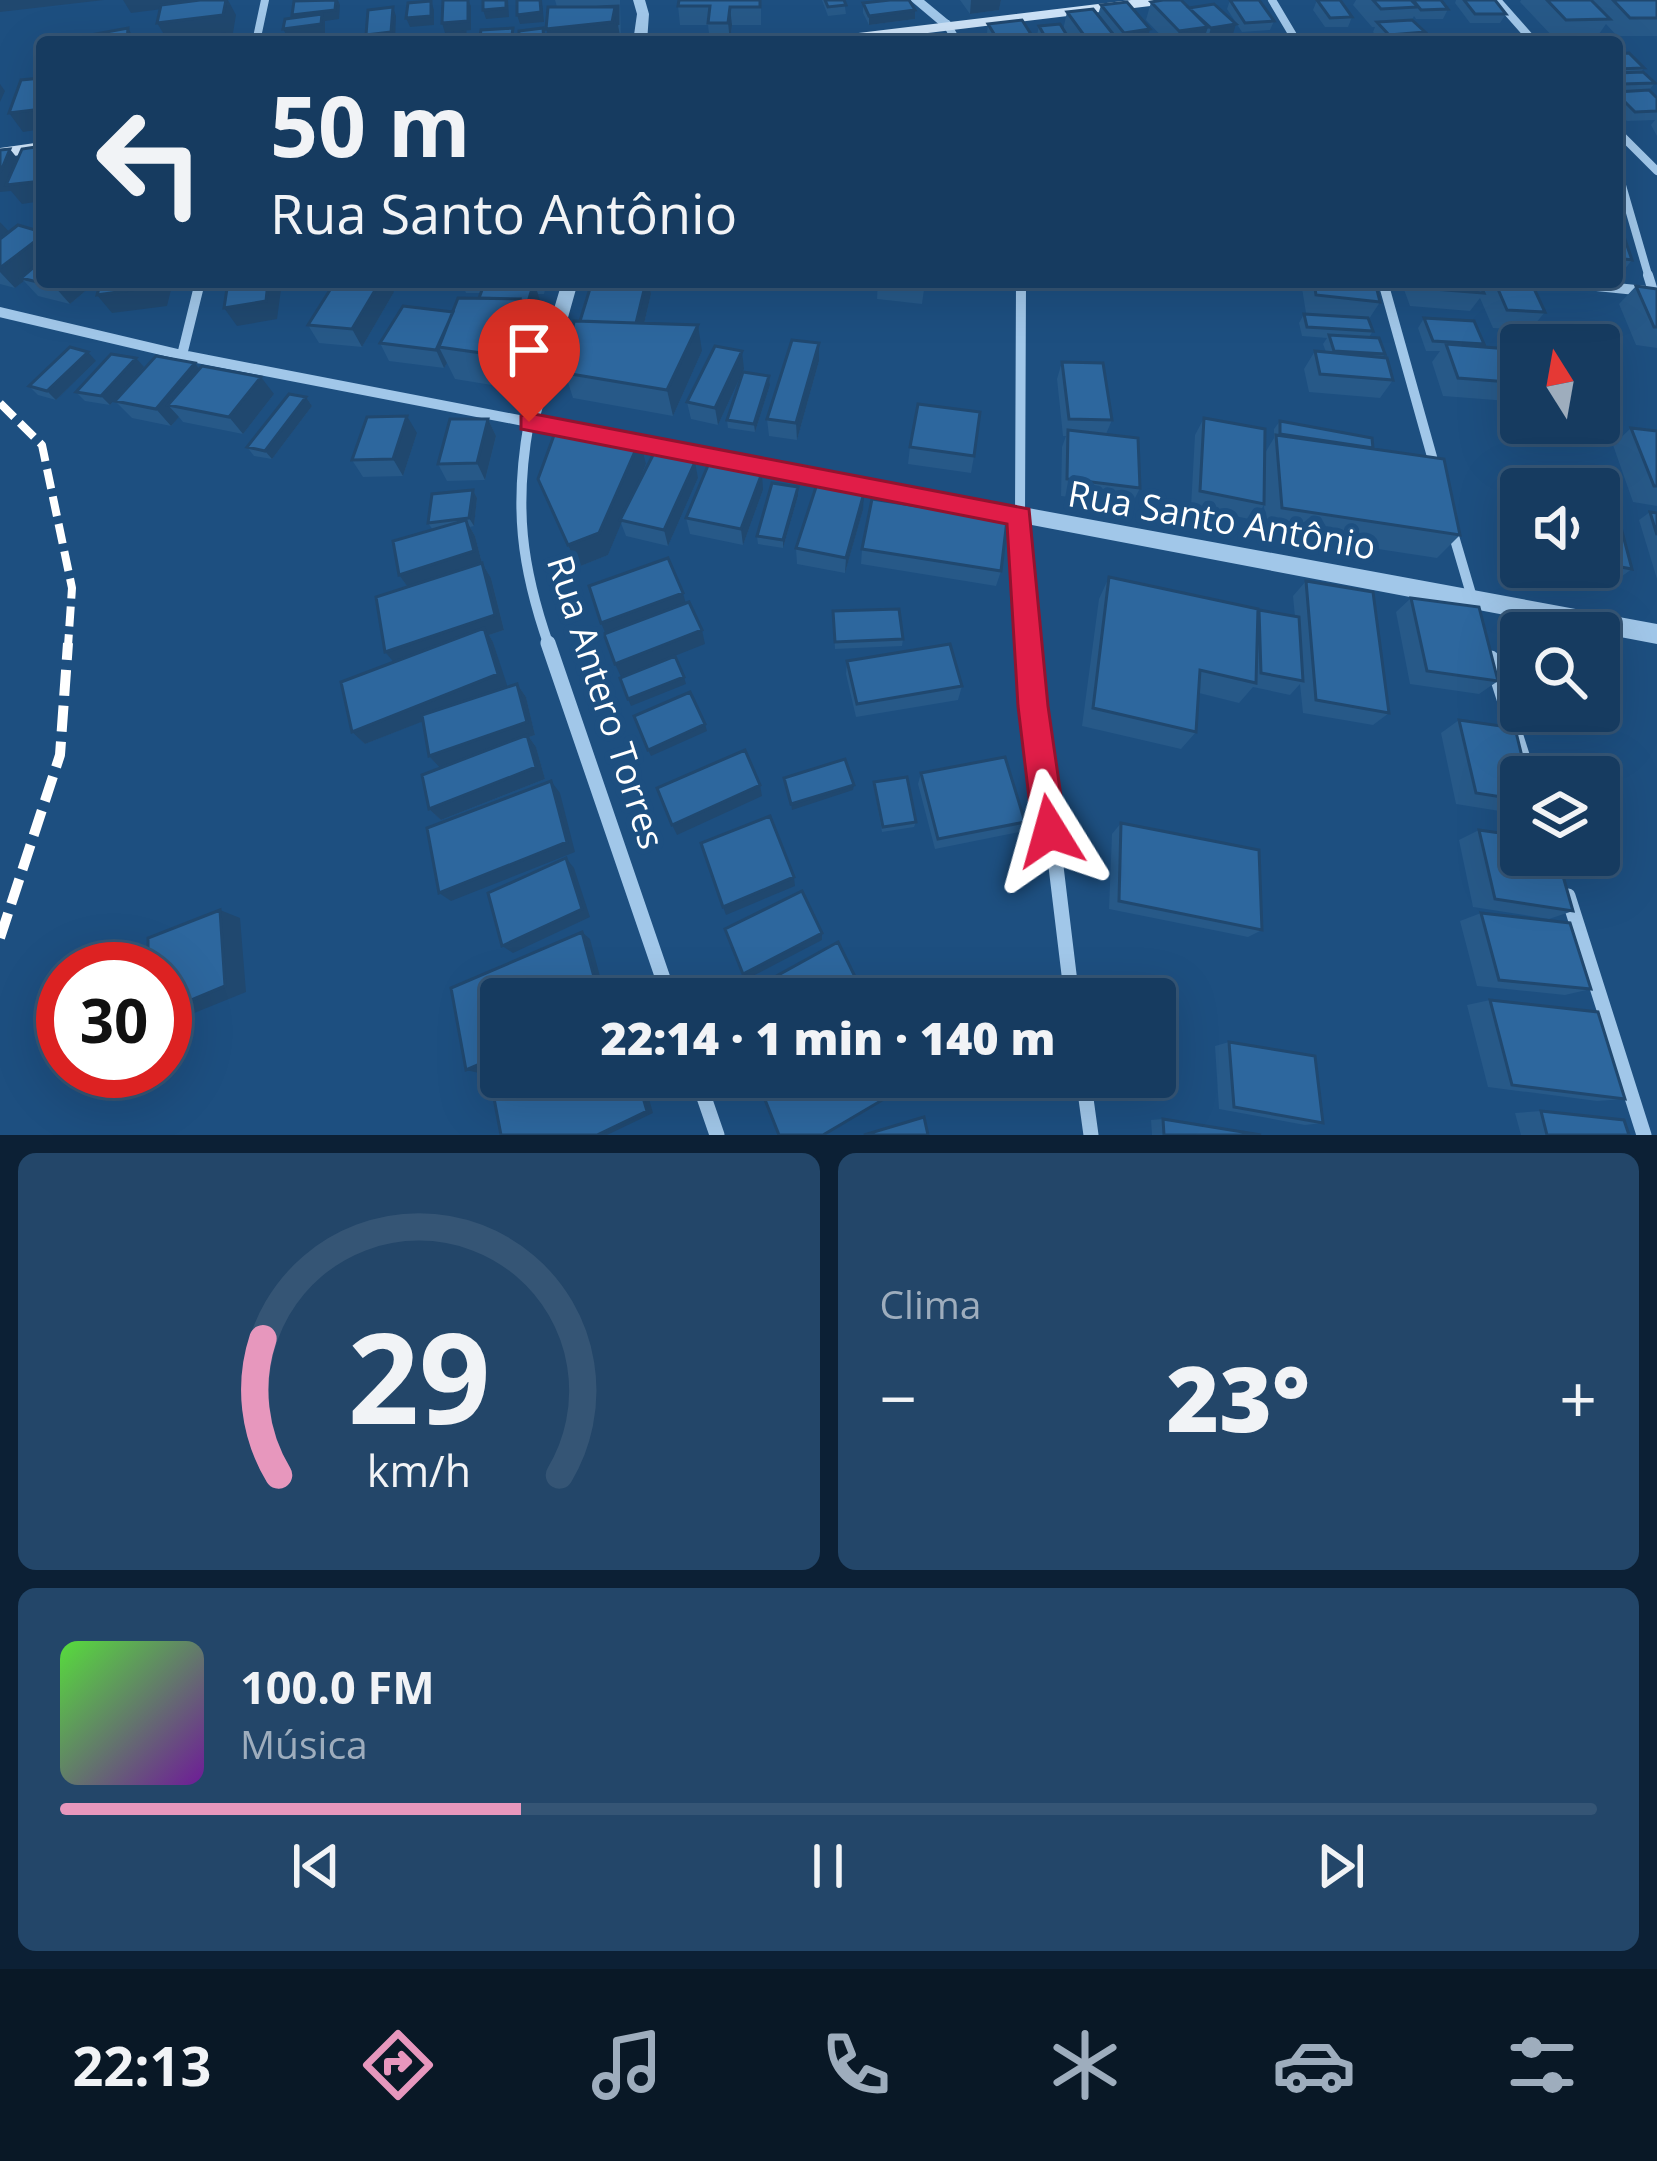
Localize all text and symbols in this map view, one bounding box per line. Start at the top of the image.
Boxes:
text: 50 m [270,67,470,182]
icon: left [72,84,228,240]
text: Rua Santo Antônio [270,176,737,250]
pin [478,299,580,422]
icon: arrive [496,317,562,383]
north arrow [1500,324,1620,444]
map controls [1500,324,1620,876]
street label: Rua Santo Antônio [1064,468,1380,571]
button: sound [1500,468,1620,588]
street label: Rua Antero Torres [536,549,677,855]
button: search [1500,612,1620,732]
button: layers [1500,756,1620,876]
position arrow [987,768,1113,894]
speed limit sign: 30 [36,942,192,1098]
text: 22:14 · 1 min · 140 m [601,1007,1055,1068]
text: Clima [880,1277,982,1330]
text: 29 [347,1291,490,1461]
text: 23° [1167,1336,1310,1458]
text: − [880,1352,917,1442]
text: + [1559,1352,1597,1442]
text: km/h [367,1440,471,1499]
text: 100.0 FM [240,1656,435,1717]
text: Música [240,1717,368,1770]
icon: previous [283,1833,349,1899]
icon: pause [795,1833,861,1899]
icon: next [1308,1833,1374,1899]
icon: directions [356,2023,440,2107]
icon: music [585,2023,669,2107]
icon: phone [814,2023,898,2107]
icon: climate [1043,2023,1127,2107]
icon: car [1272,2023,1356,2107]
icon: filters [1500,2023,1584,2107]
text: 22:13 [72,2028,211,2102]

